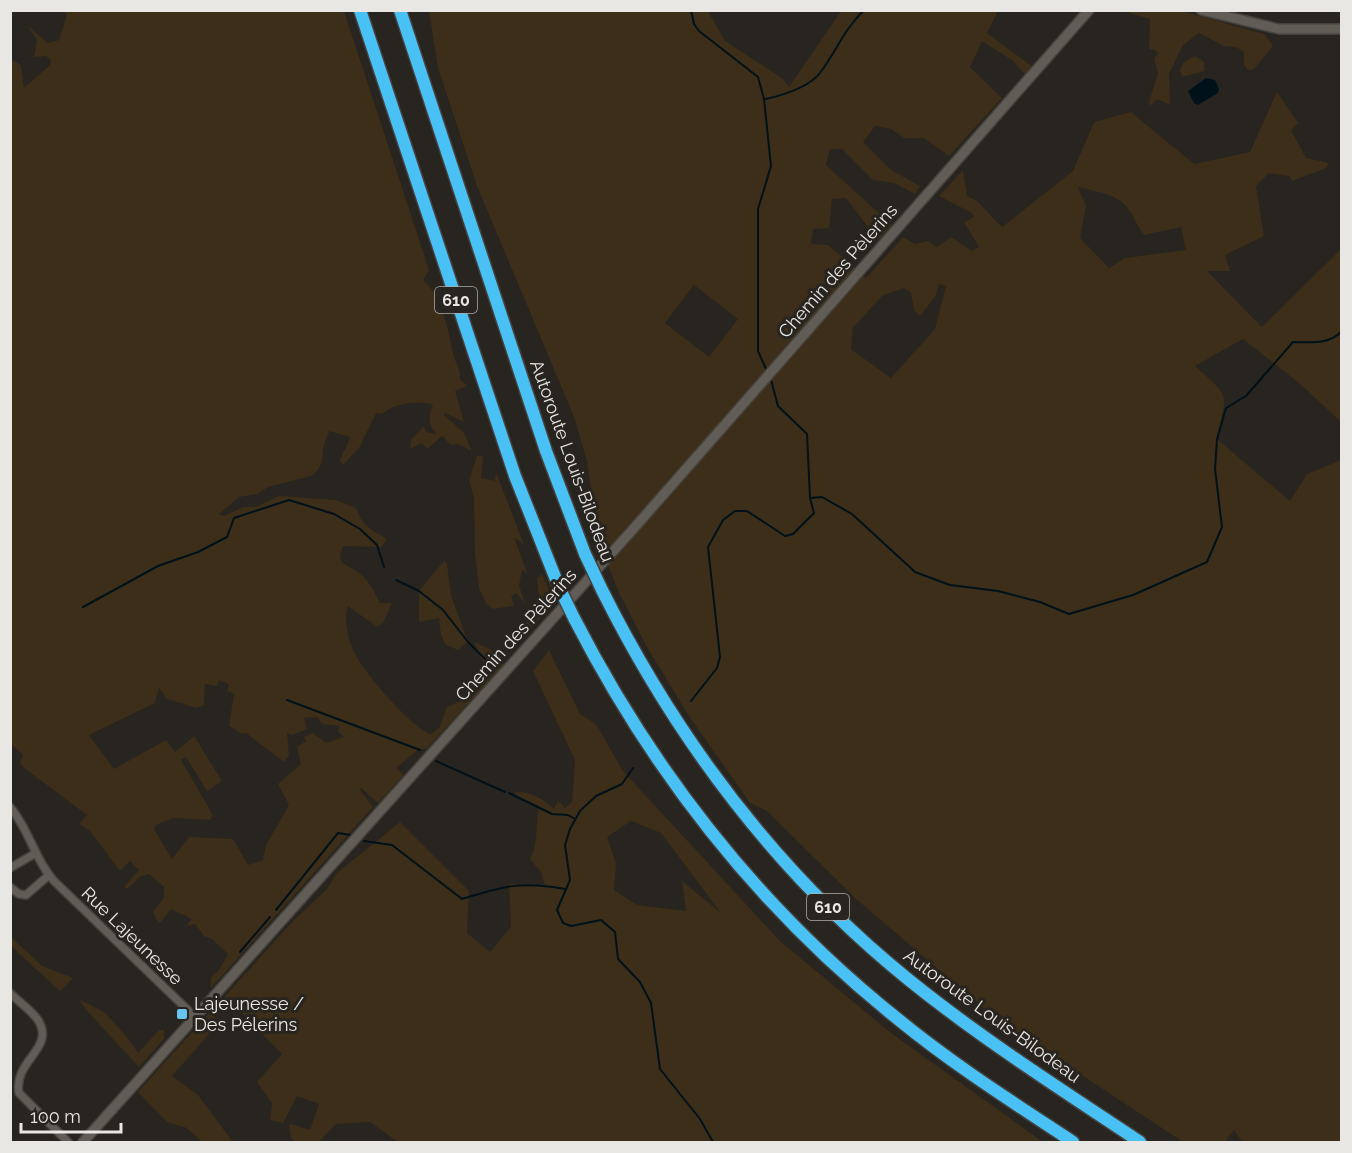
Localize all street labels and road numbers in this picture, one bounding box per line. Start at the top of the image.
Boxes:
street label: Chemin des Pèlerins [774,199,902,342]
road number: 610 [435,287,477,313]
street label: Autoroute Louis-Bilodeau [526,357,619,565]
street label: Chemin des Pèlerins [451,564,581,705]
street label: Rue Lajeunesse [78,882,187,989]
road number: 610 [807,894,849,920]
street label: Autoroute Louis-Bilodeau [900,944,1085,1087]

